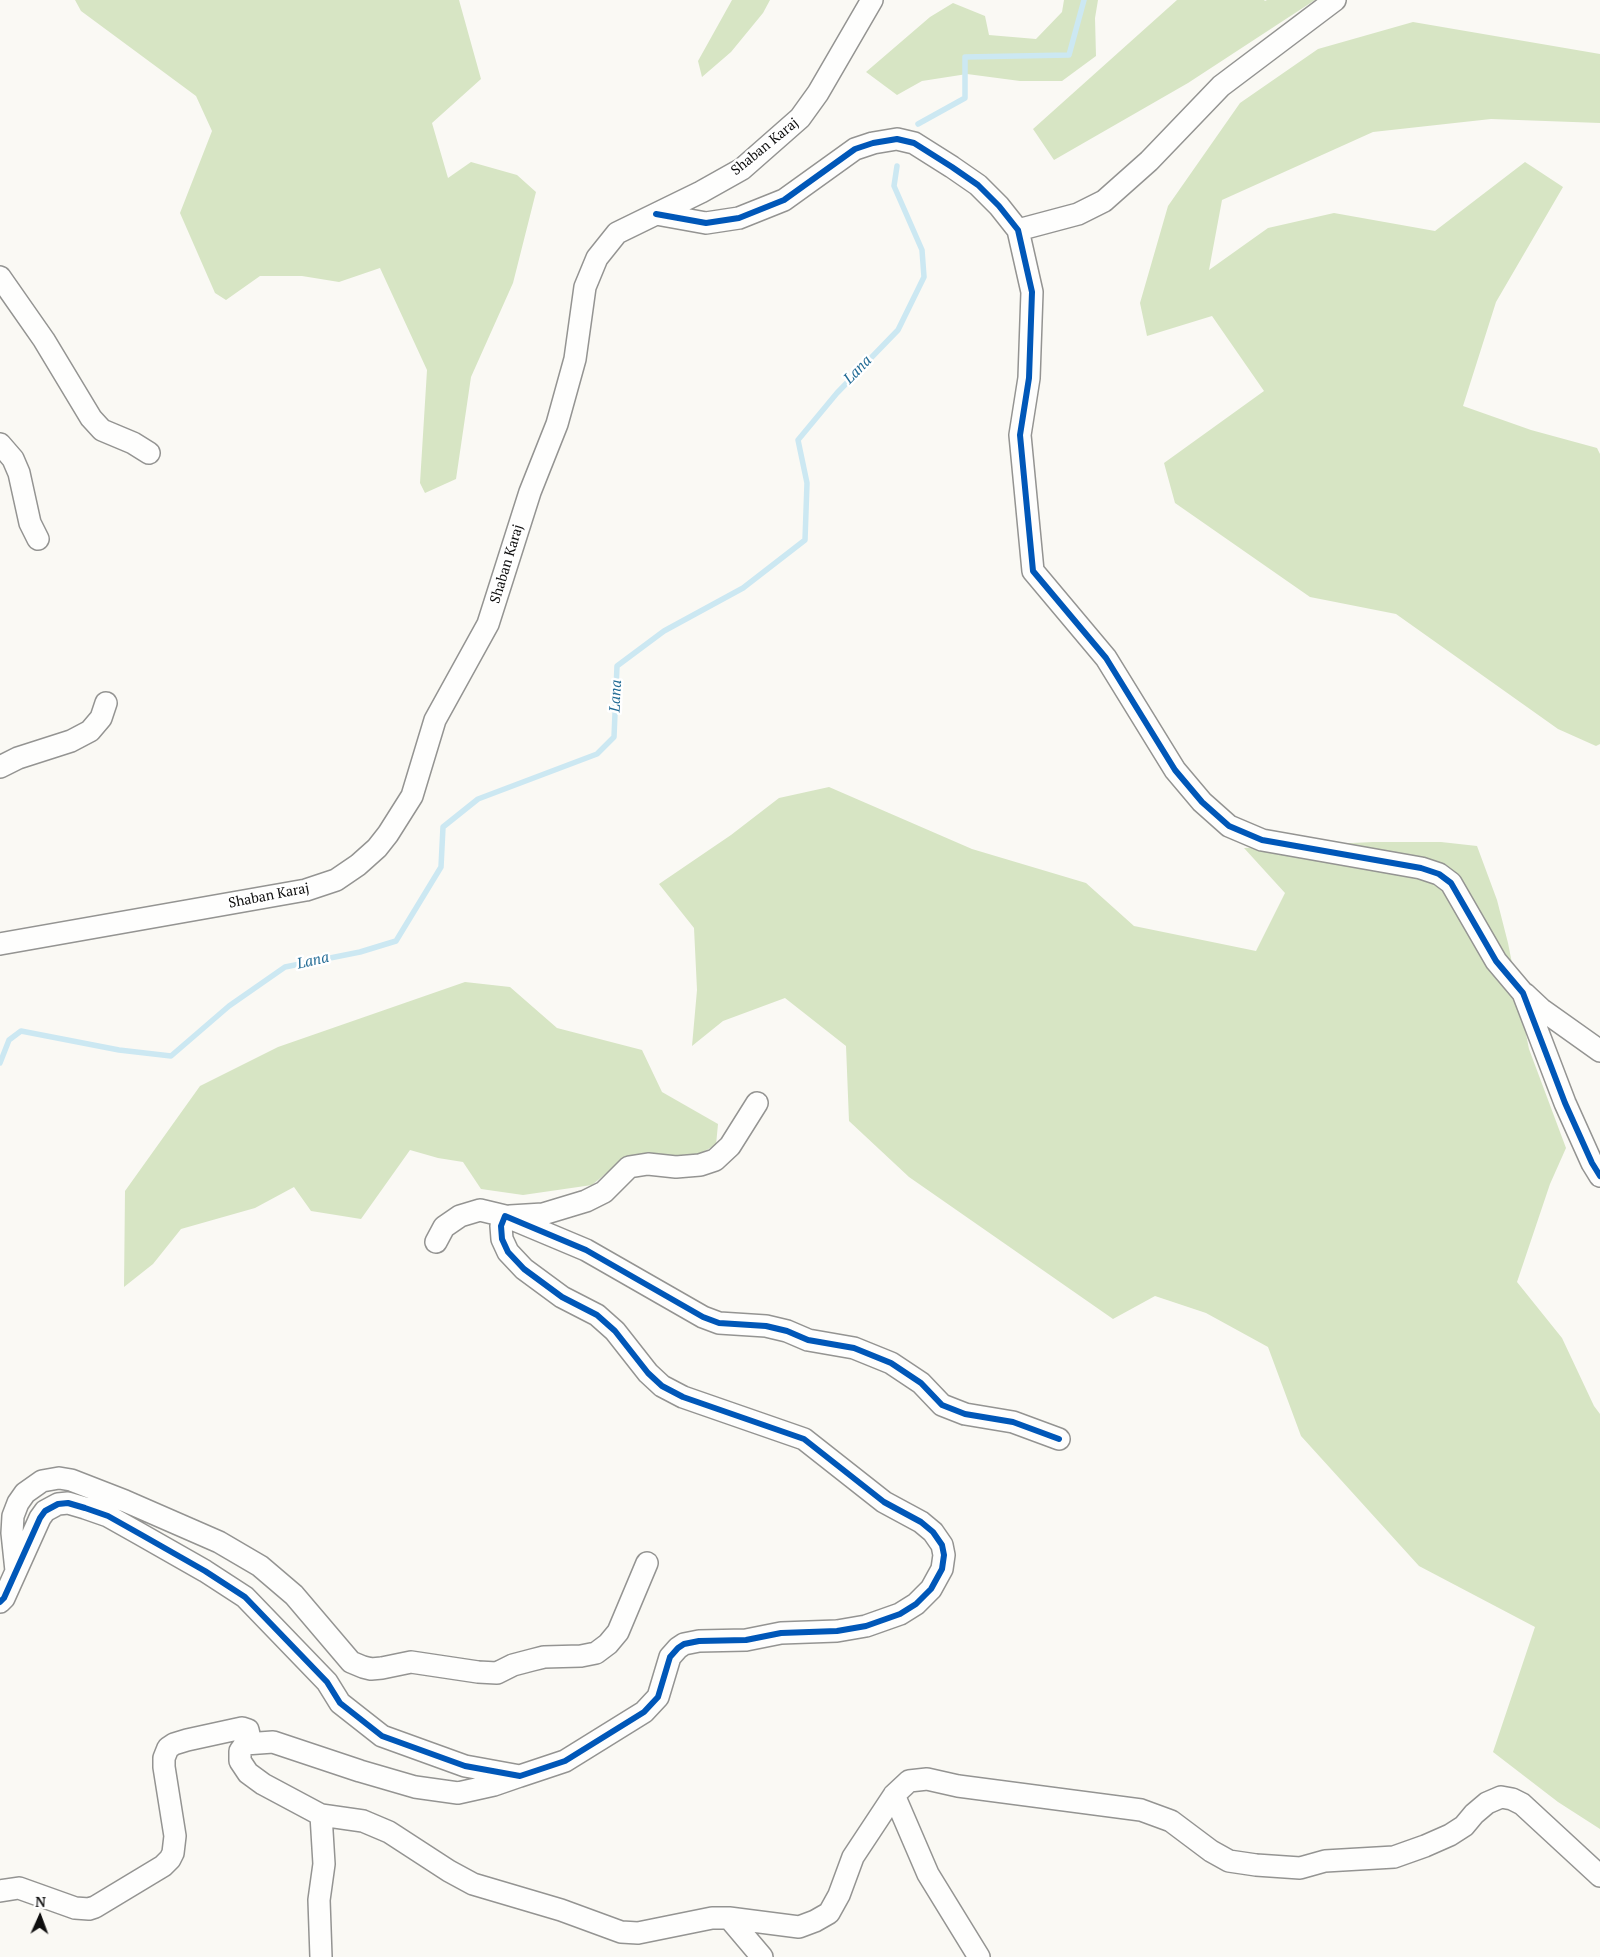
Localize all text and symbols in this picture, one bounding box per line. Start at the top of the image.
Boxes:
street label: Shaban Karaj [728,115,802,179]
water label: Lana [840,352,876,388]
street label: Shaban Karaj [487,522,527,606]
water label: Lana [606,679,626,713]
street label: Shaban Karaj [227,880,311,912]
water label: Lana [295,949,331,973]
north arrow [15,1892,65,1942]
text: N [35,1892,46,1911]

